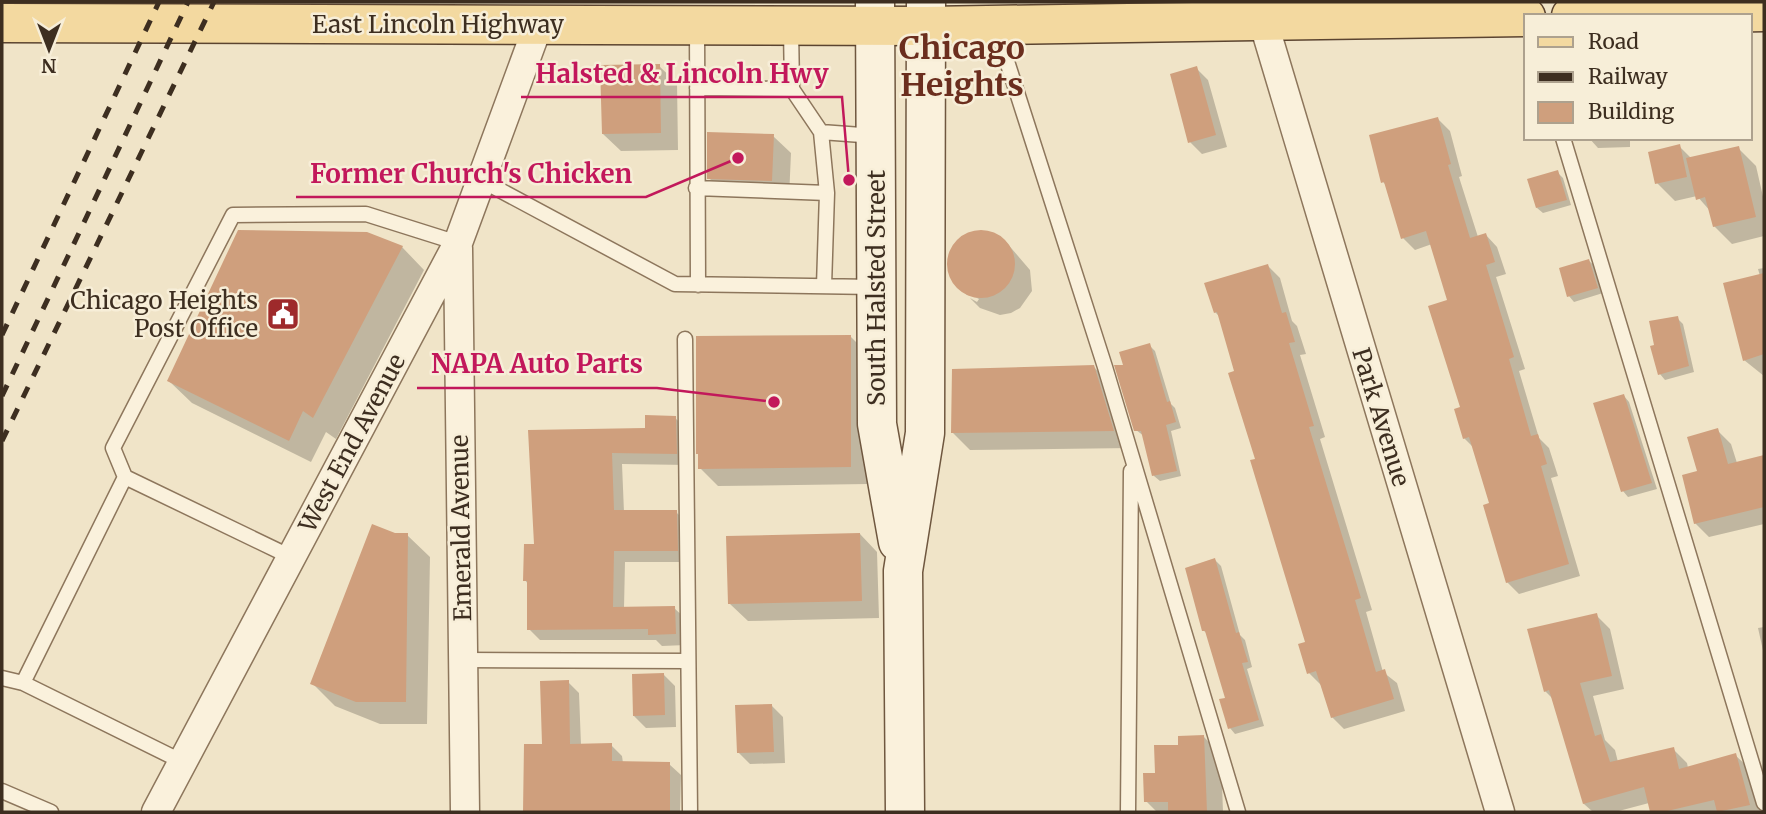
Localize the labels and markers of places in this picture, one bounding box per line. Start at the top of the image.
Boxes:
callout: Halsted & Lincoln Hwy [521,50,842,97]
callout: Former Church's Chicken [296,150,646,197]
place label: Chicago Heights Post Office [70,285,258,344]
public building icon: Chicago Heights Post Office [264,295,302,333]
callout: NAPA Auto Parts [417,341,657,388]

